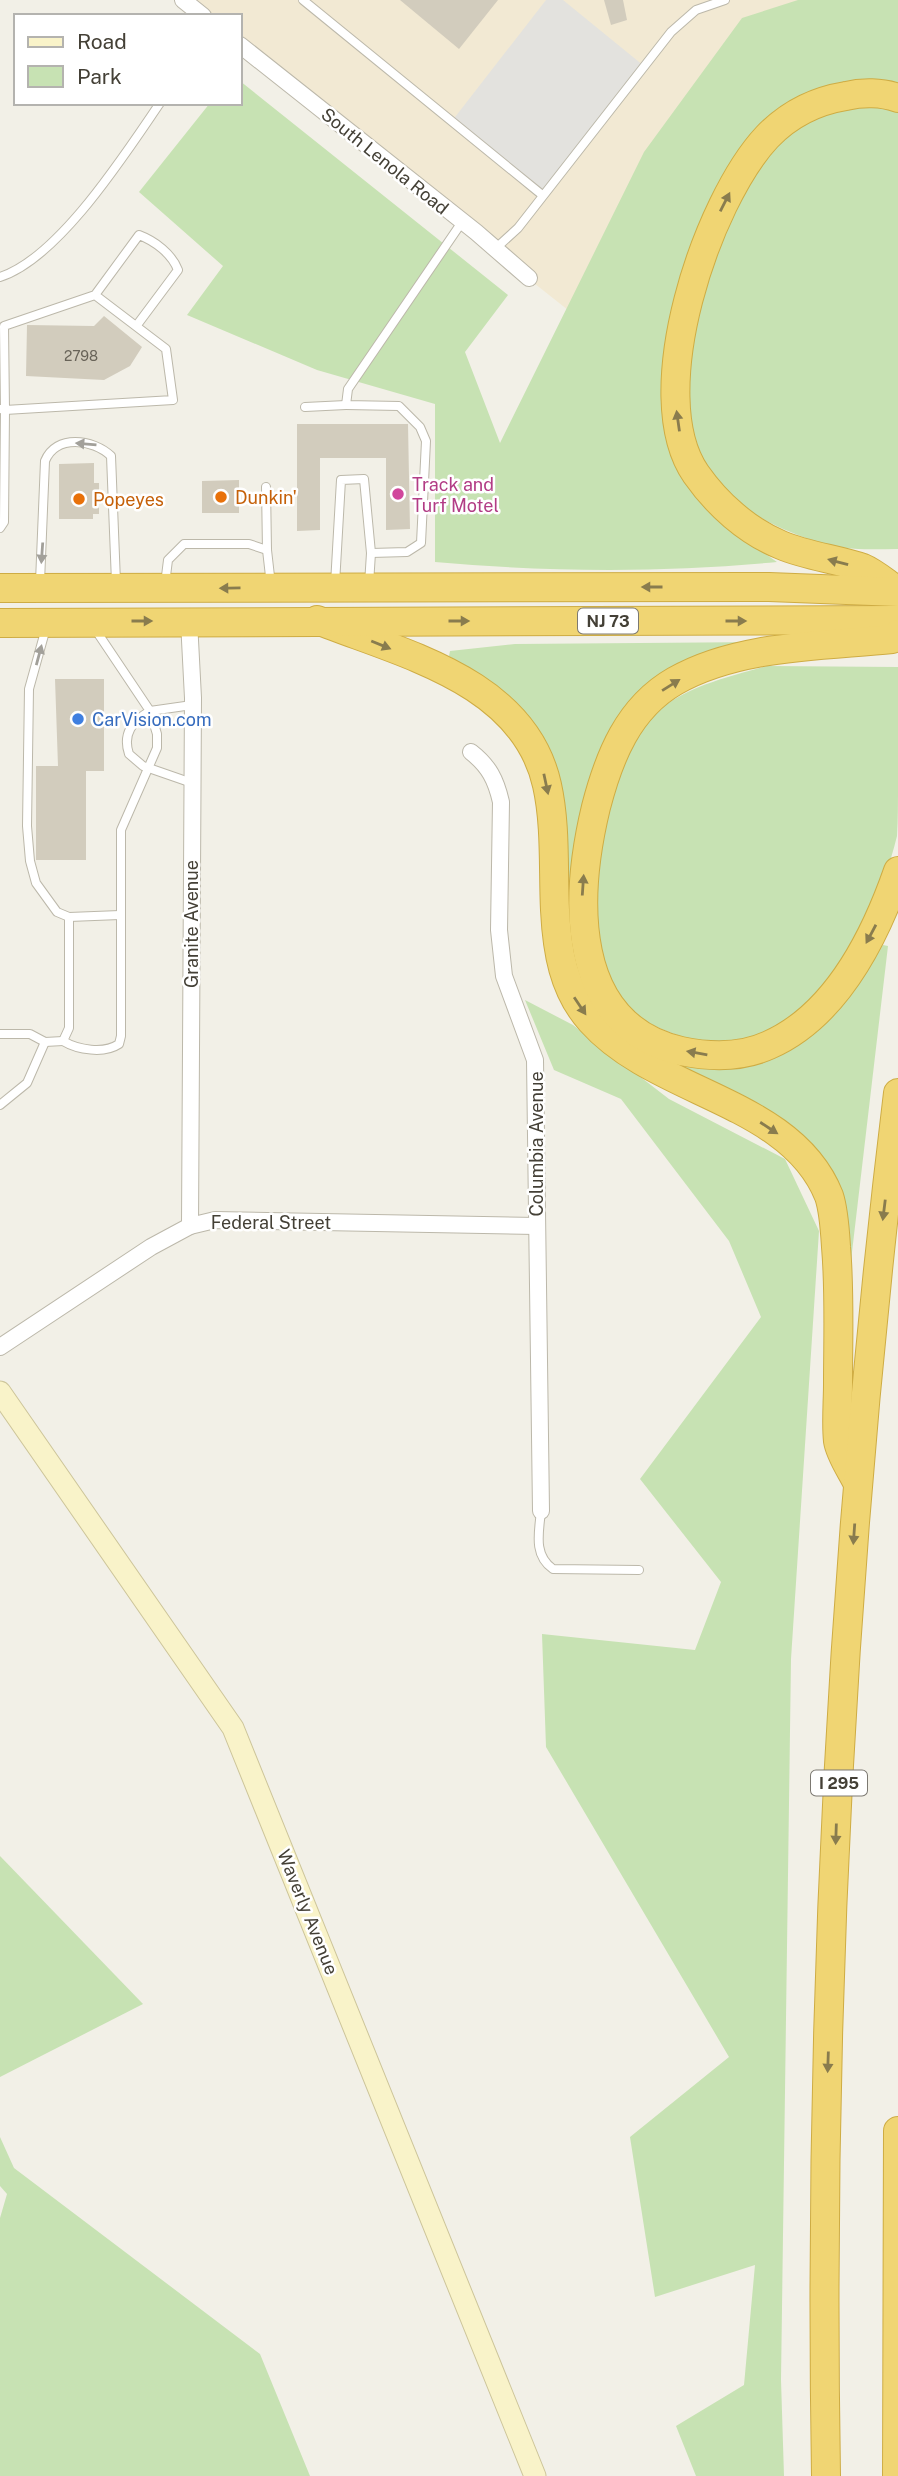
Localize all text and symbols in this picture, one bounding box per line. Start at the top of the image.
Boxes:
legend [14,14,242,105]
text: Road [77,29,127,54]
text: Park [77,64,122,89]
street label: South Lenola Road [317,103,453,219]
one-way arrow [719,191,731,211]
house number: 2798 [64,348,98,364]
one-way arrow [673,410,684,432]
one-way arrow [75,438,97,449]
place label: Track and Turf Motel [412,474,499,516]
marker: Track and Turf Motel [390,486,406,502]
place label: Dunkin' [235,487,297,508]
place label: Popeyes [93,489,164,510]
marker: Dunkin' [213,489,229,505]
marker: Popeyes [71,491,87,507]
one-way arrow [36,542,47,564]
one-way arrow [827,556,848,566]
one-way arrow [641,581,663,593]
one-way arrow [219,582,241,594]
road number: NJ 73 [578,608,638,634]
one-way arrow [131,615,153,627]
one-way arrow [448,615,470,627]
one-way arrow [725,615,747,627]
one-way arrow [370,640,391,651]
one-way arrow [34,644,45,666]
one-way arrow [662,678,681,691]
place label: CarVision.com [92,709,211,730]
marker: CarVision.com [70,711,86,727]
one-way arrow [541,773,552,795]
street label: Granite Avenue [181,860,202,988]
one-way arrow [578,874,589,896]
one-way arrow [866,924,877,944]
one-way arrow [574,996,587,1016]
one-way arrow [686,1048,708,1059]
street label: Columbia Avenue [526,1071,547,1217]
one-way arrow [760,1121,778,1135]
one-way arrow [878,1199,889,1221]
street label: Federal Street [211,1212,331,1233]
one-way arrow [848,1523,859,1545]
road number: I 295 [811,1770,867,1796]
one-way arrow [831,1824,842,1846]
street label: Waverly Avenue [273,1846,343,1978]
one-way arrow [823,2051,834,2073]

